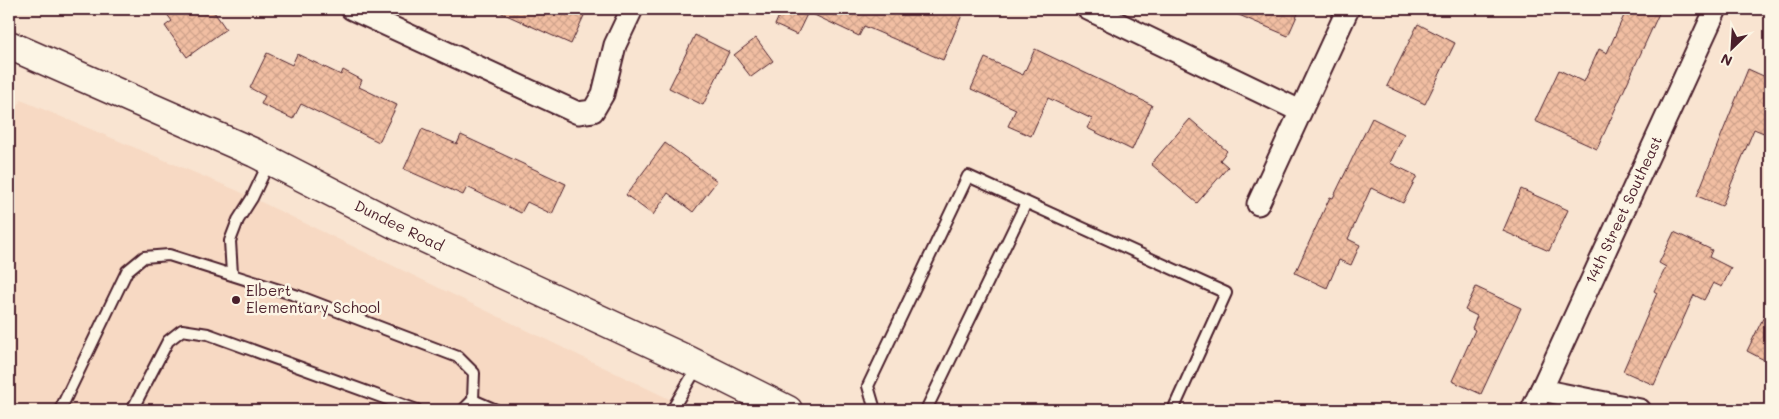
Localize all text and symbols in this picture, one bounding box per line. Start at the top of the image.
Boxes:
north arrow [1706,22,1756,72]
text: N [1717,49,1735,71]
street label: 14th Street Southeast [1580,132,1666,287]
street label: Dundee Road [351,195,447,255]
place label: Elbert Elementary School [246,280,381,317]
marker: Elbert Elementary School [230,294,242,306]

